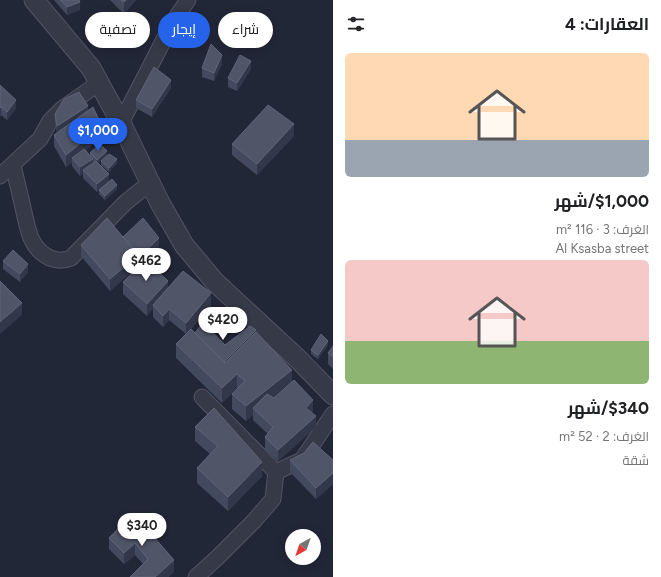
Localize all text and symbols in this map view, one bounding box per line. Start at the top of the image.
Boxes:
chip: تصفية [85,12,150,48]
chip: إيجار [158,12,210,48]
chip: شراء [218,12,273,48]
icon: filters [345,13,367,35]
text: العقارات: 4 [565,14,649,34]
icon: home [461,79,533,151]
pin: $1,000 [65,118,131,152]
text: $1,000 [77,123,119,138]
text: $1,000/شهر [554,191,649,211]
text: الغرف: 3 · 116 m² [556,222,649,237]
text: Al Ksasba street [556,241,649,256]
pin: $462 [122,248,170,282]
text: $462 [131,253,161,268]
icon: home [461,286,533,358]
pin: $420 [199,307,247,341]
text: $420 [207,312,239,327]
text: $340/شهر [568,398,649,418]
text: الغرف: 2 · 52 m² [559,429,649,444]
text: شقة [622,453,649,468]
pin: $340 [118,513,166,547]
text: $340 [126,518,158,533]
north arrow [285,529,321,565]
map controls [285,529,321,565]

